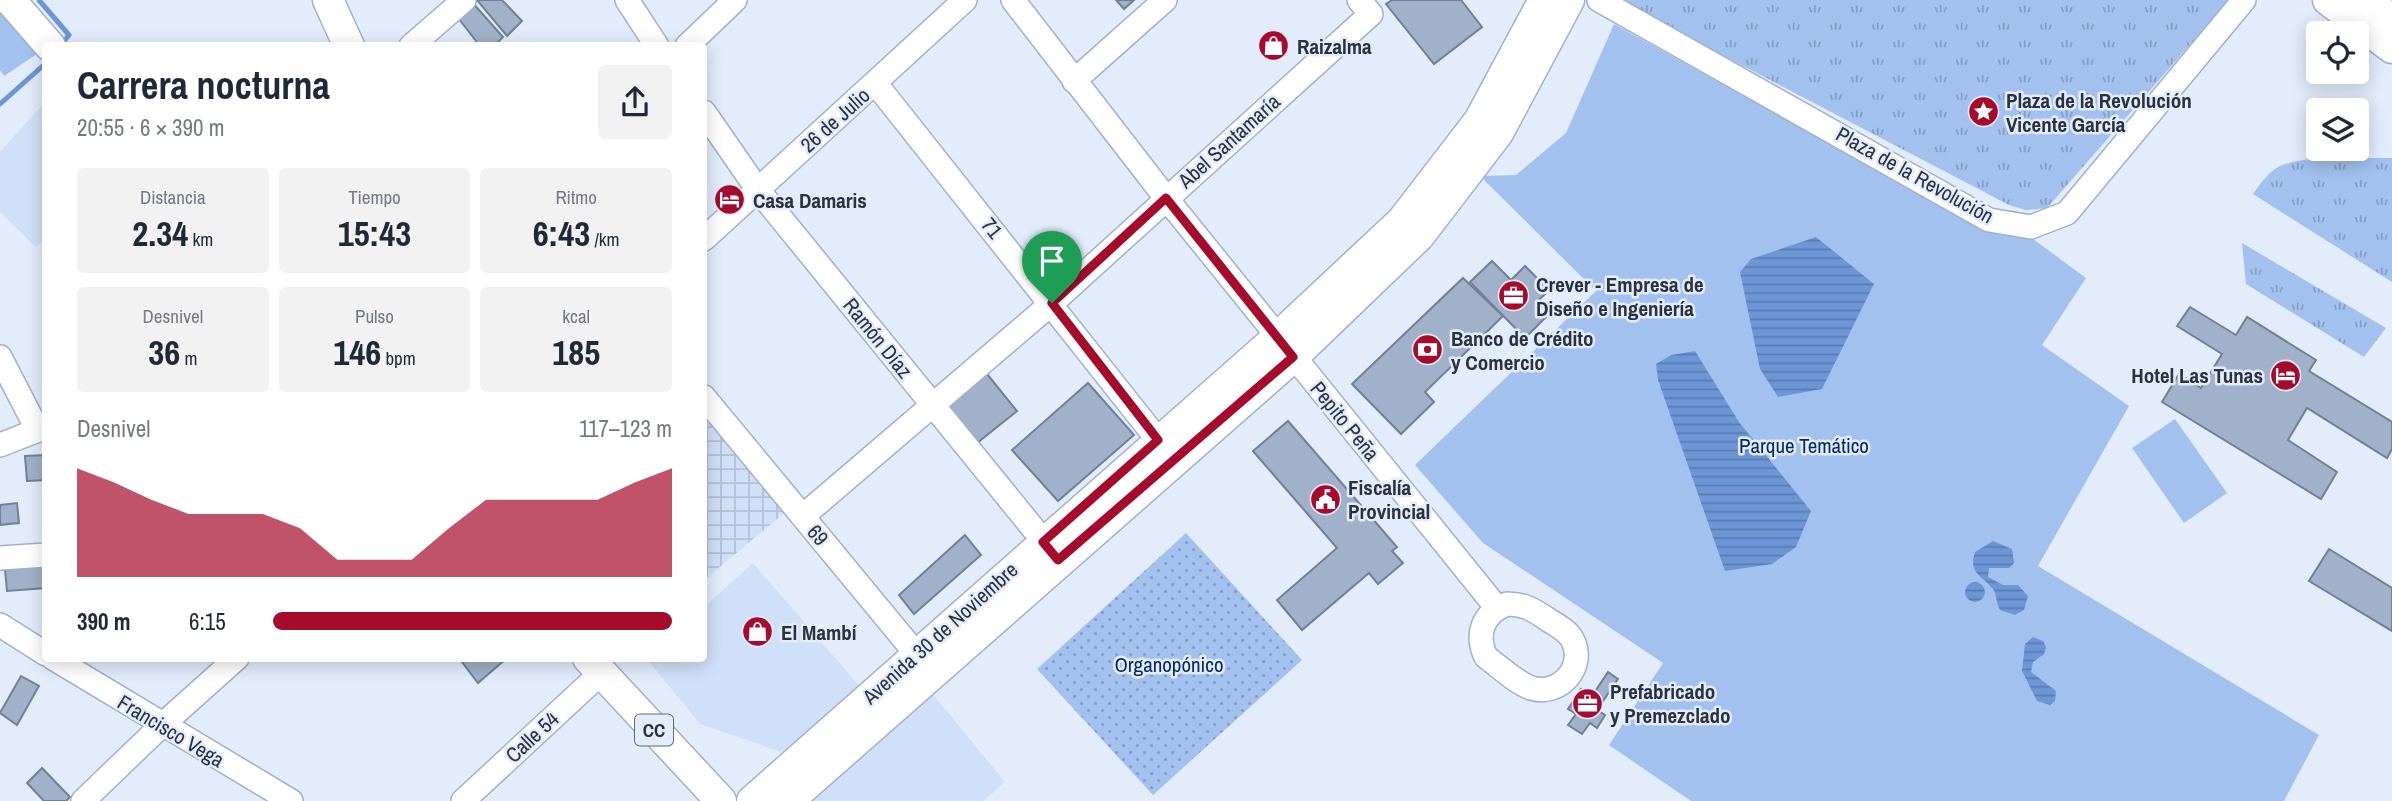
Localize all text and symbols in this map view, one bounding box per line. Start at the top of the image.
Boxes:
map controls [2306,21,2369,161]
button: locate [2306,21,2369,84]
shop icon: Raizalma [1257,29,1291,63]
place label: Raizalma [1297,32,1372,61]
text: Carrera nocturna [77,60,330,111]
button: share [598,65,672,139]
street label: 26 de Julio [794,81,876,159]
place label: Plaza de la Revolución Vicente García [2006,86,2192,139]
street label: Abel Santamaría [1171,87,1287,195]
place icon: Plaza de la Revolución Vicente García [1966,95,2000,129]
button: layers [2306,98,2369,161]
text: 20:55 · 6 × 390 m [77,112,224,143]
street label: Plaza de la Revolución [1831,120,1999,230]
hotel icon: Casa Damaris [713,183,747,217]
text: Distancia [140,184,206,210]
text: Tiempo [348,184,401,210]
text: Ritmo [555,184,597,210]
place label: Casa Damaris [753,186,867,215]
text: 2.34 [132,210,188,257]
text: 15:43 [338,210,411,257]
text: 6:43 [533,210,590,257]
street label: 71 [975,211,1010,245]
text: km [188,226,213,252]
text: /km [590,226,620,252]
pin [1022,231,1082,303]
icon: arrive [1033,242,1071,280]
place label: Crever - Empresa de Diseño e Ingeniería [1536,270,1704,323]
office icon: Crever - Empresa de Diseño e Ingeniería [1496,279,1530,313]
street label: Ramón Díaz [837,292,920,385]
text: Desnivel [143,303,203,329]
text: Pulso [355,303,394,329]
text: kcal [562,303,590,329]
place label: Banco de Crédito y Comercio [1451,324,1594,377]
text: 36 [148,329,180,376]
text: 146 [333,329,381,376]
text: 185 [552,329,600,376]
bank icon: Banco de Crédito y Comercio [1411,333,1445,367]
text: m [180,345,197,371]
text: bpm [381,345,416,371]
hotel icon: Hotel Las Tunas [2269,358,2303,392]
place label: Hotel Las Tunas [2131,361,2263,390]
street label: Pepito Peña [1304,375,1386,467]
text: Desnivel [77,413,150,444]
text: 117–123 m [579,413,672,444]
park label: Parque Temático [1739,431,1869,460]
place label: Fiscalía Provincial [1348,473,1430,526]
public building icon: Fiscalía Provincial [1308,482,1342,516]
street label: 69 [801,518,835,552]
street label: Avenida 30 de Noviembre [855,555,1024,711]
text: 390 m [77,606,130,637]
text: 6:15 [189,606,226,637]
shop icon: El Mambí [741,615,775,649]
place label: El Mambí [781,618,858,647]
park label: Organopónico [1114,650,1224,679]
place label: Prefabricado y Premezclado [1610,677,1731,730]
office icon: Prefabricado y Premezclado [1570,686,1604,720]
street label: Francisco Vega [112,688,230,774]
street label: Calle 54 [499,705,565,769]
road number: CC [635,715,673,746]

